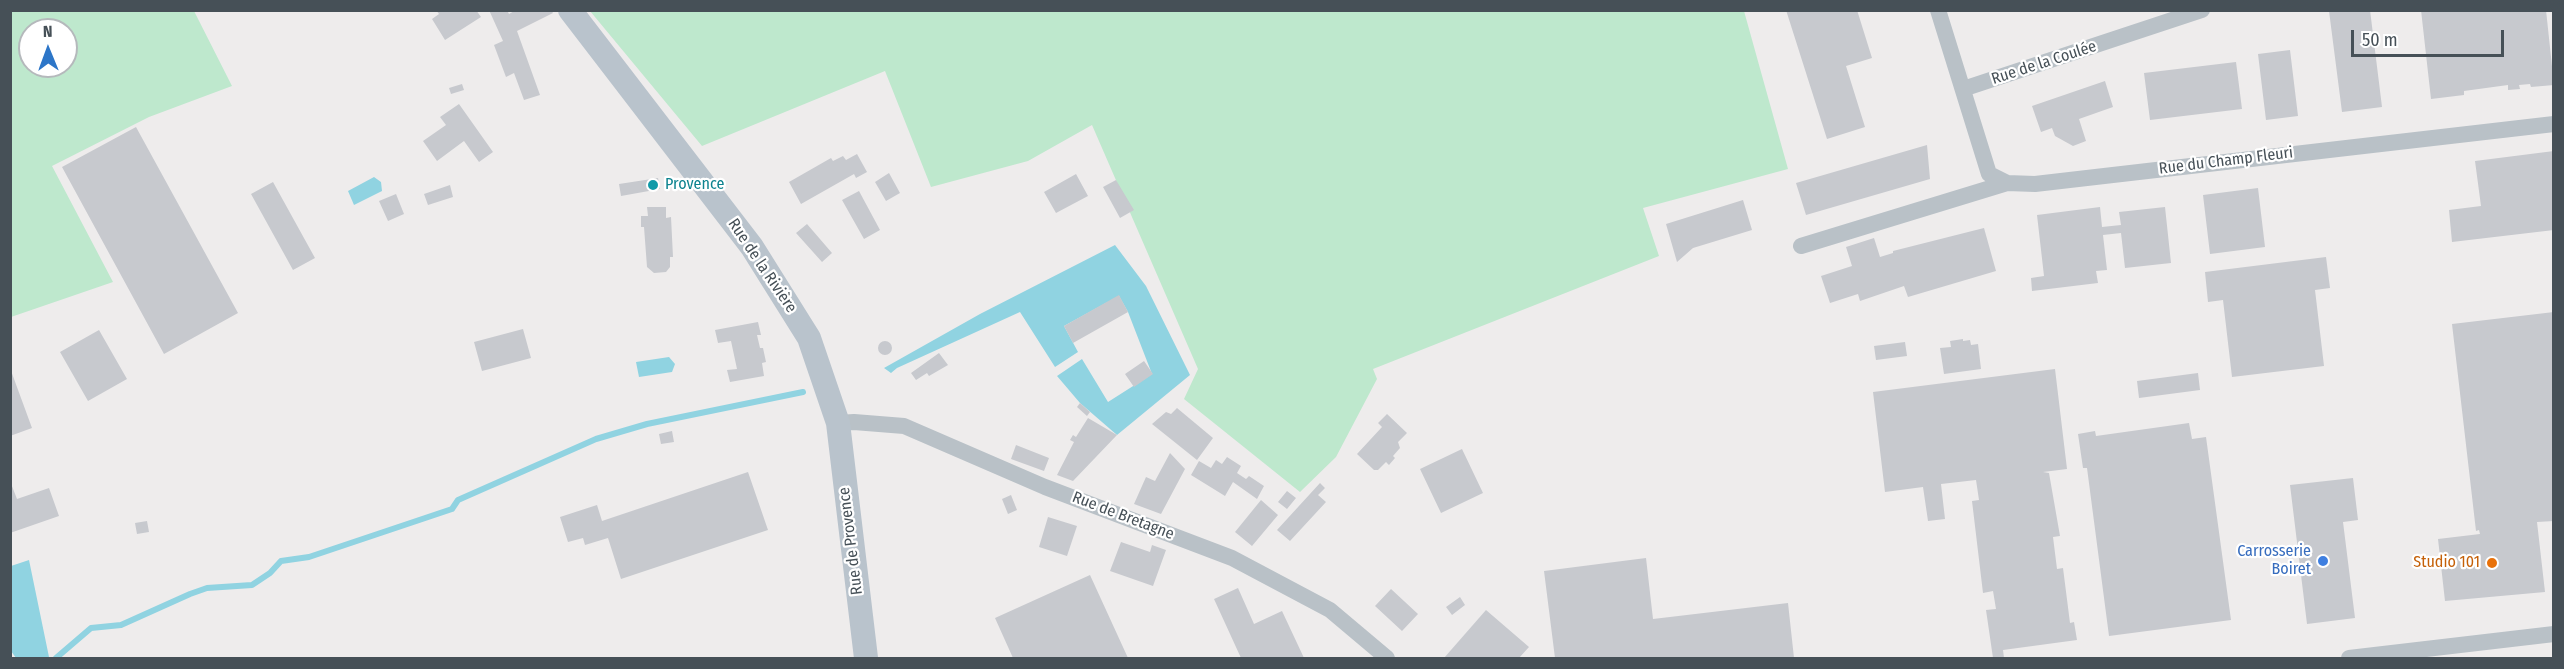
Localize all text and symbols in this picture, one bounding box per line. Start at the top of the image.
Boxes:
north arrow [18,18,78,78]
scale bar [2354,18,2507,56]
text: N [43,22,53,41]
text: 50 m [2362,29,2398,51]
street label: Rue de la Coulée [1989,37,2099,89]
street label: Rue du Champ Fleuri [2158,143,2294,179]
place label: Provence [665,175,724,195]
marker: Provence [646,178,660,192]
street label: Rue de la Rivière [723,215,801,317]
street label: Rue de Provence [835,486,867,596]
street label: Rue de Bretagne [1069,488,1177,544]
place label: Carrosserie Boiret [2237,542,2311,580]
place label: Studio 101 [2413,553,2480,573]
marker: Carrosserie Boiret [2316,554,2330,568]
marker: Studio 101 [2485,556,2499,570]

